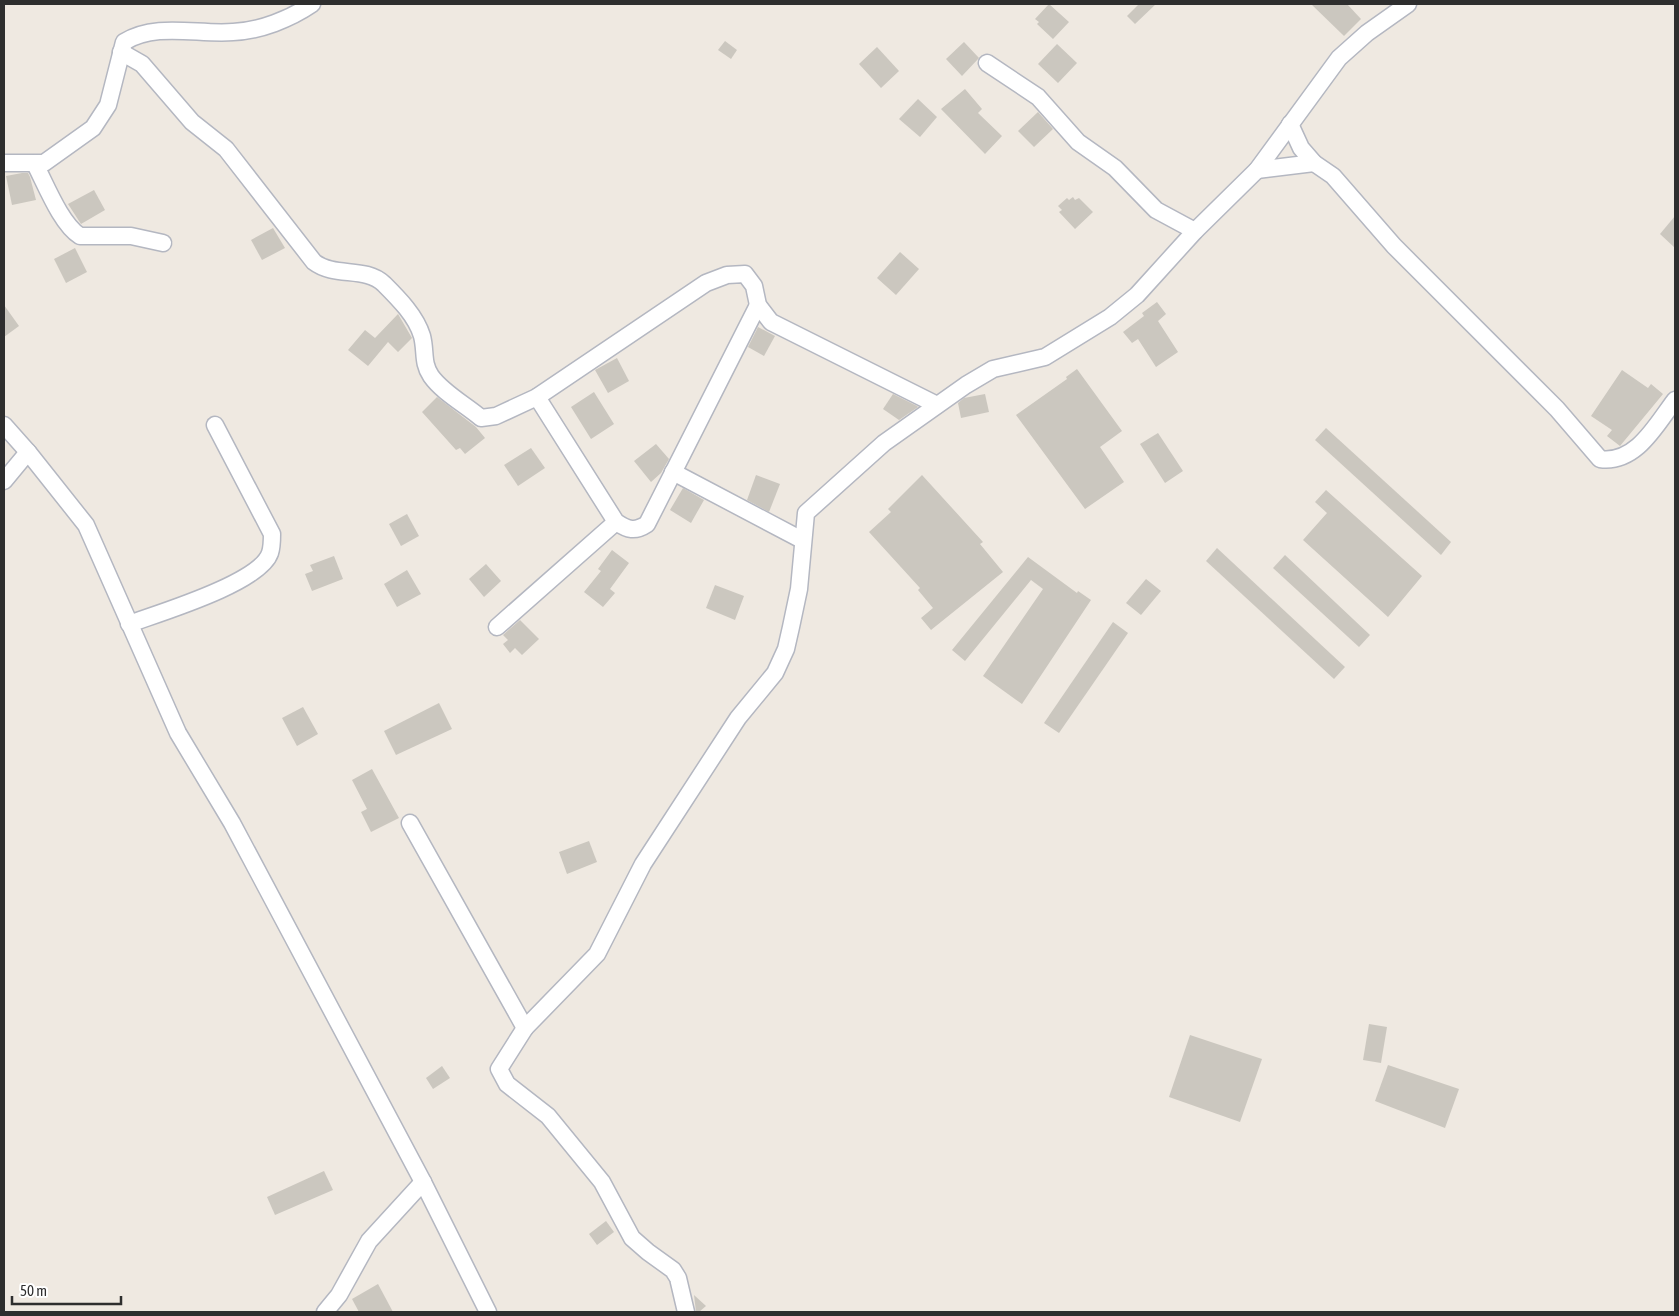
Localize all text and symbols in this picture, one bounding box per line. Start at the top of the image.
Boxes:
scale bar [12,1274,121,1306]
text: 50 m [20,1282,47,1299]

